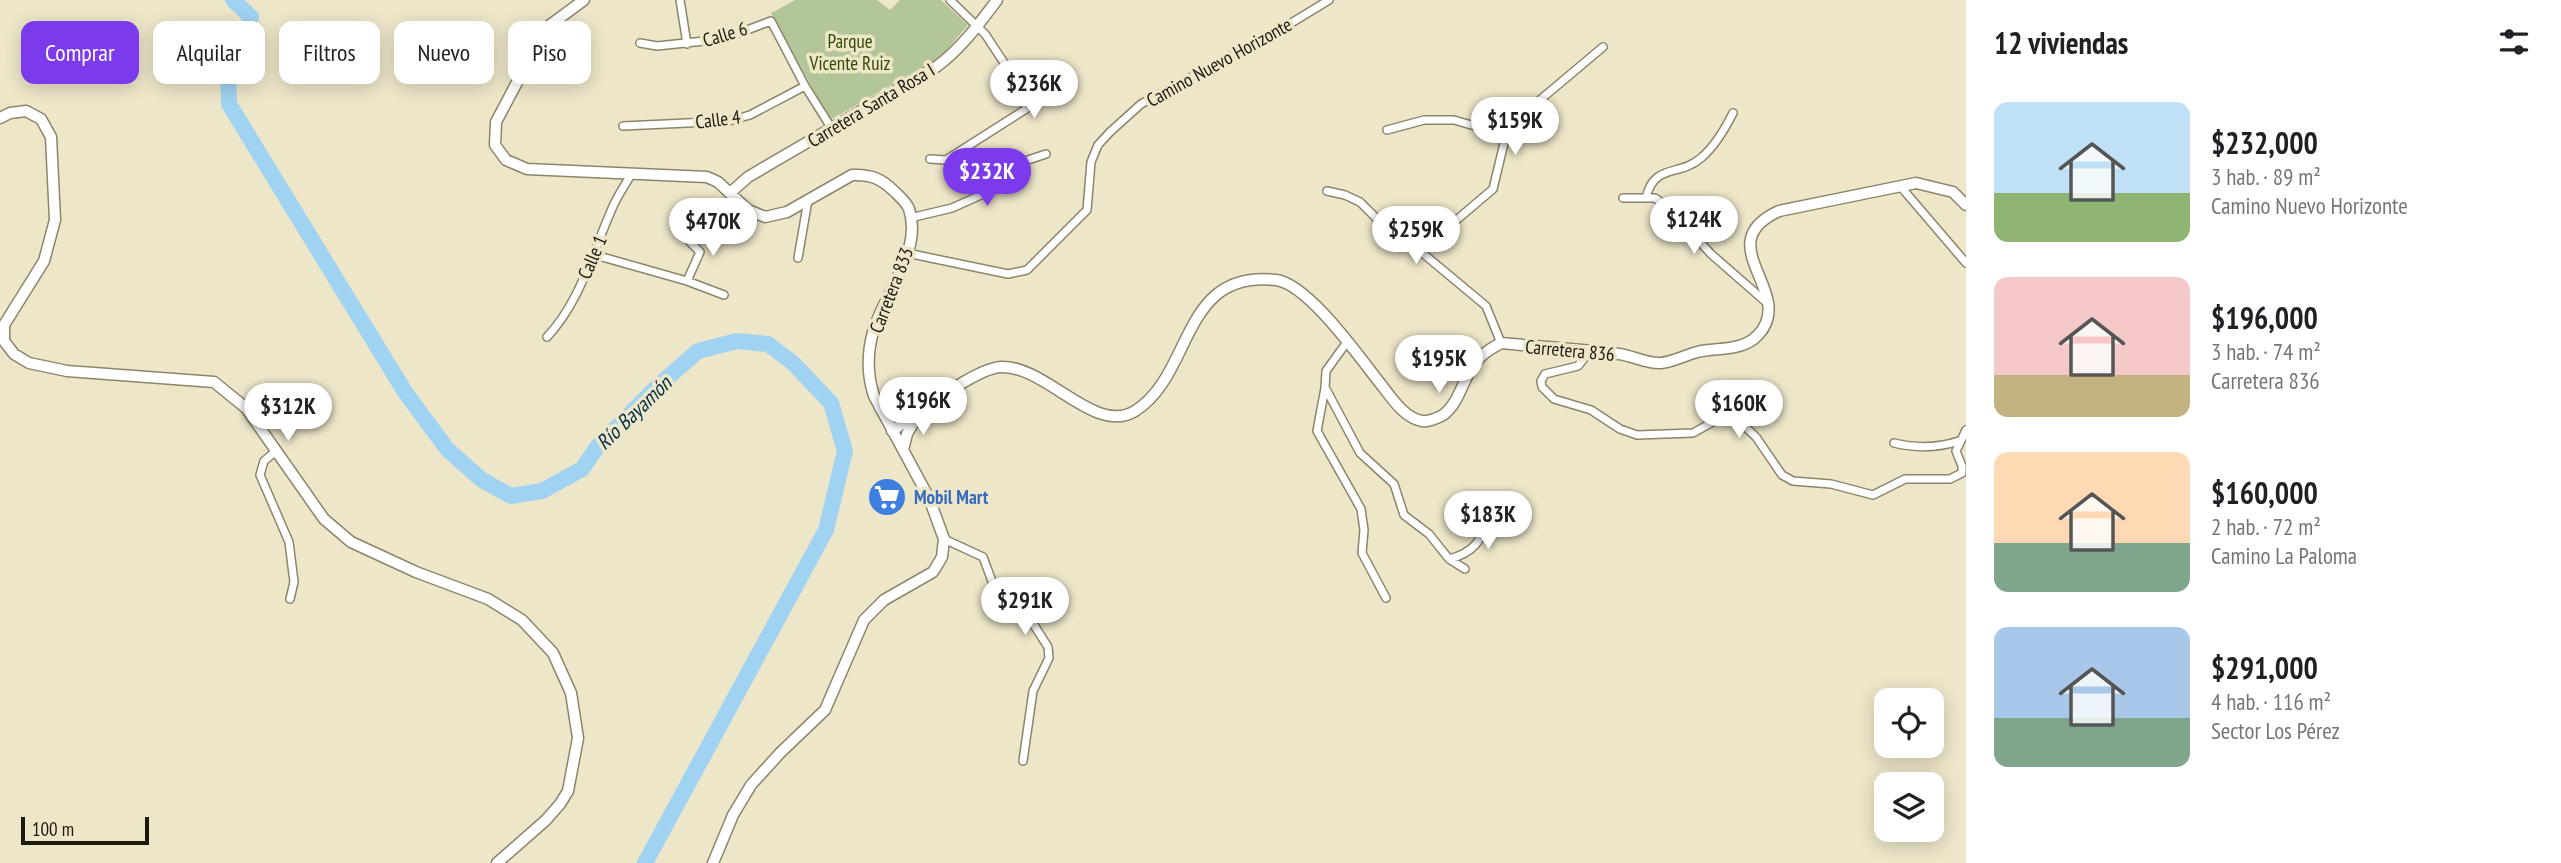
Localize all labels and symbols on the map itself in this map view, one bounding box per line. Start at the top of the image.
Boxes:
street label: Camino Nuevo Horizonte [1142,12,1296,112]
street label: Calle 6 [700,16,750,52]
park label: Parque Vicente Ruiz [809,29,891,75]
street label: Carretera Santa Rosa I [803,58,939,152]
pin: $236K [985,60,1083,120]
pin: $159K [1466,97,1564,157]
street label: Calle 4 [694,104,742,134]
pin: $232K [938,148,1036,208]
pin: $124K [1645,196,1743,256]
pin: $470K [664,198,762,258]
pin: $259K [1367,206,1465,266]
street label: Calle 1 [572,231,612,283]
street label: Carretera 833 [864,244,918,336]
street label: Carretera 836 [1524,334,1616,366]
pin: $195K [1390,336,1488,395]
water label: Río Bayamón [590,369,678,455]
pin: $196K [874,378,972,437]
pin: $160K [1690,380,1788,440]
pin: $312K [239,384,337,443]
supermarket icon: Mobil Mart [866,476,908,518]
place label: Mobil Mart [914,485,989,509]
pin: $183K [1439,491,1537,551]
pin: $291K [976,578,1074,637]
scale bar [21,814,149,846]

